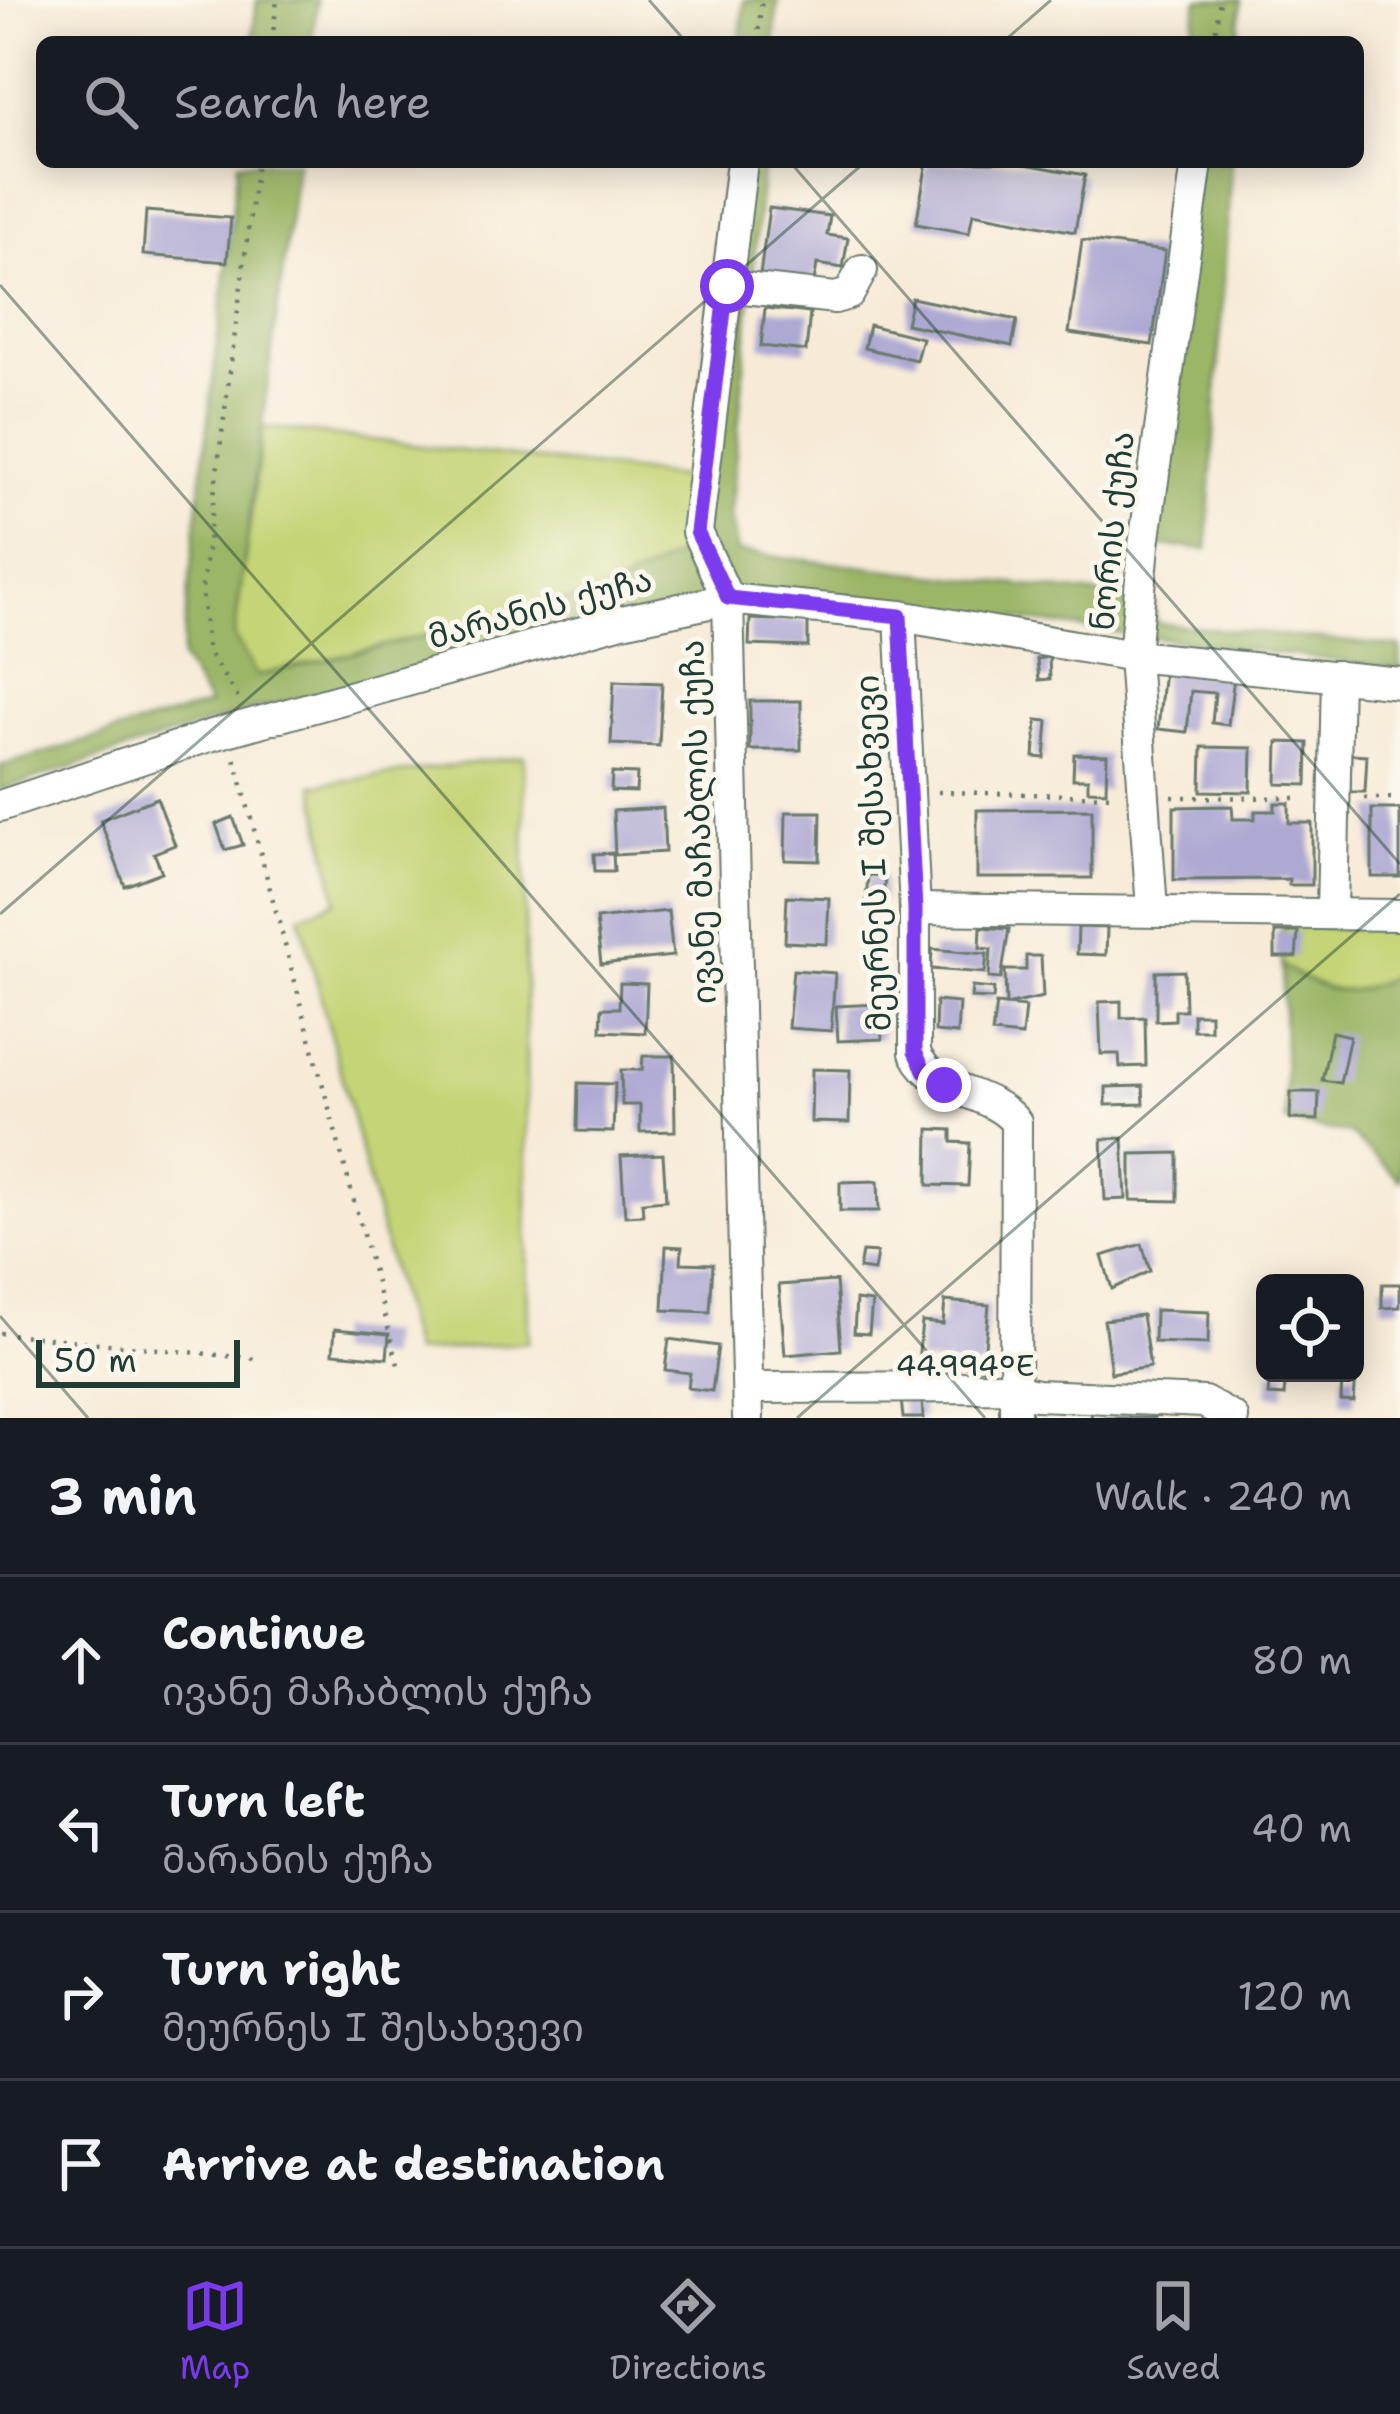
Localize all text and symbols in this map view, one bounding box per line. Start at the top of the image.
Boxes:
search box [36,36,1364,168]
icon: search [78,69,144,135]
text: Search here [174,72,431,132]
route start [700,259,754,313]
street label: ნორის ქუჩა [1079,429,1145,633]
street label: მარანის ქუჩა [423,557,657,659]
street label: ივანე მაჩაბლის ქუჩა [669,639,727,1005]
street label: მეურნეს I შესახვევი [844,674,902,1032]
route end [917,1058,971,1112]
map controls [1256,1274,1364,1382]
button: locate [1256,1274,1364,1382]
scale bar [36,1334,240,1387]
text: 50 m [54,1338,137,1383]
text: 44.994°E [895,1345,1035,1386]
text: 3 min [48,1462,197,1530]
text: Walk · 240 m [1094,1470,1352,1522]
text: Continue [162,1603,366,1663]
icon: ahead [48,1627,114,1693]
text: 80 m [1251,1634,1352,1686]
text: ივანე მაჩაბლის ქუჩა [162,1665,593,1717]
text: Turn left [162,1771,365,1831]
icon: left [48,1795,114,1861]
text: 40 m [1251,1802,1352,1854]
text: მარანის ქუჩა [162,1833,434,1885]
text: Turn right [162,1939,401,1999]
icon: right [48,1963,114,2029]
text: 120 m [1237,1970,1352,2022]
text: მეურნეს I შესახვევი [162,2001,584,2053]
icon: arrive [48,2131,114,2197]
text: Arrive at destination [162,2134,665,2194]
tab: Map [180,2273,250,2390]
tab: Directions [610,2273,767,2390]
tab: Saved [1127,2273,1220,2390]

